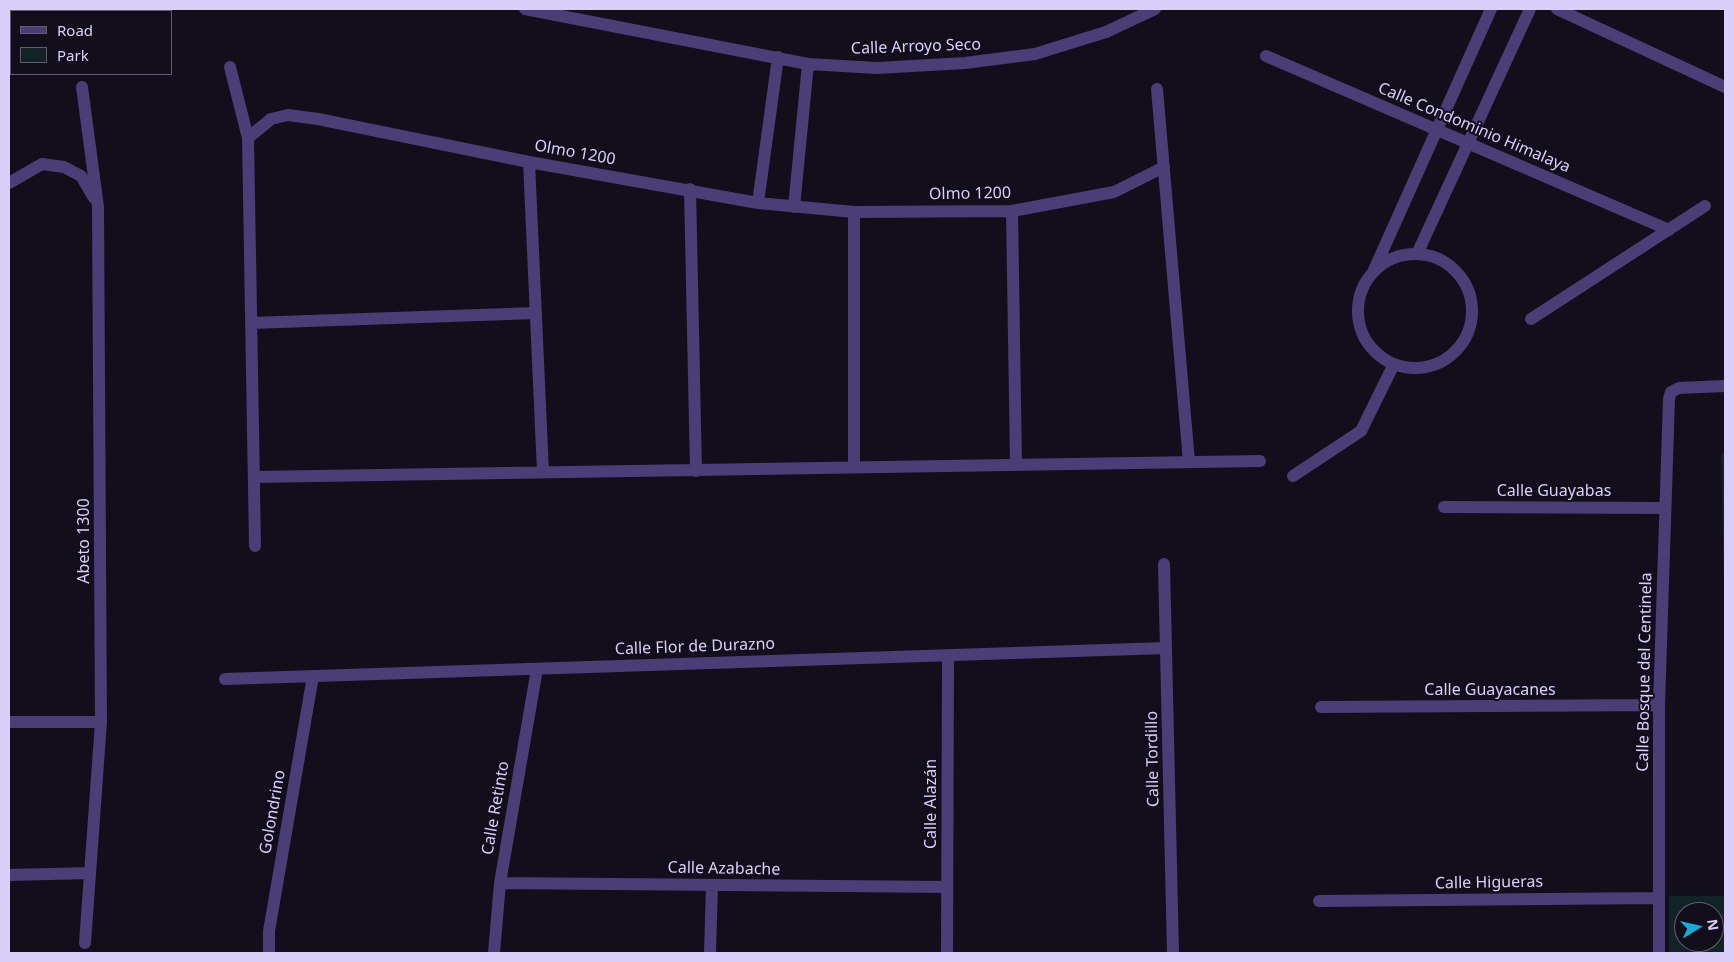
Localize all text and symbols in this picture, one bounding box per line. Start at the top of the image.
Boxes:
legend [10,10,172,75]
text: Road [57,20,93,40]
street label: Calle Arroyo Seco [851,35,981,59]
text: Park [57,45,89,65]
street label: Calle Condominio Himalaya [1375,79,1573,177]
street label: Olmo 1200 [533,136,617,170]
street label: Olmo 1200 [929,184,1011,204]
street label: Calle Guayabas [1497,481,1611,501]
street label: Abeto 1300 [74,498,94,584]
street label: Calle Bosque del Centinela [1634,572,1656,772]
street label: Calle Flor de Durazno [615,635,775,659]
street label: Calle Guayacanes [1424,680,1556,700]
street label: Calle Tordillo [1143,711,1163,807]
street label: Calle Alazán [921,759,941,849]
street label: Calle Retinto [478,760,514,856]
street label: Golondrino [256,768,290,856]
street label: Calle Azabache [668,858,780,880]
street label: Calle Higueras [1435,872,1543,894]
north arrow [1674,902,1724,952]
text: N [1703,918,1724,932]

